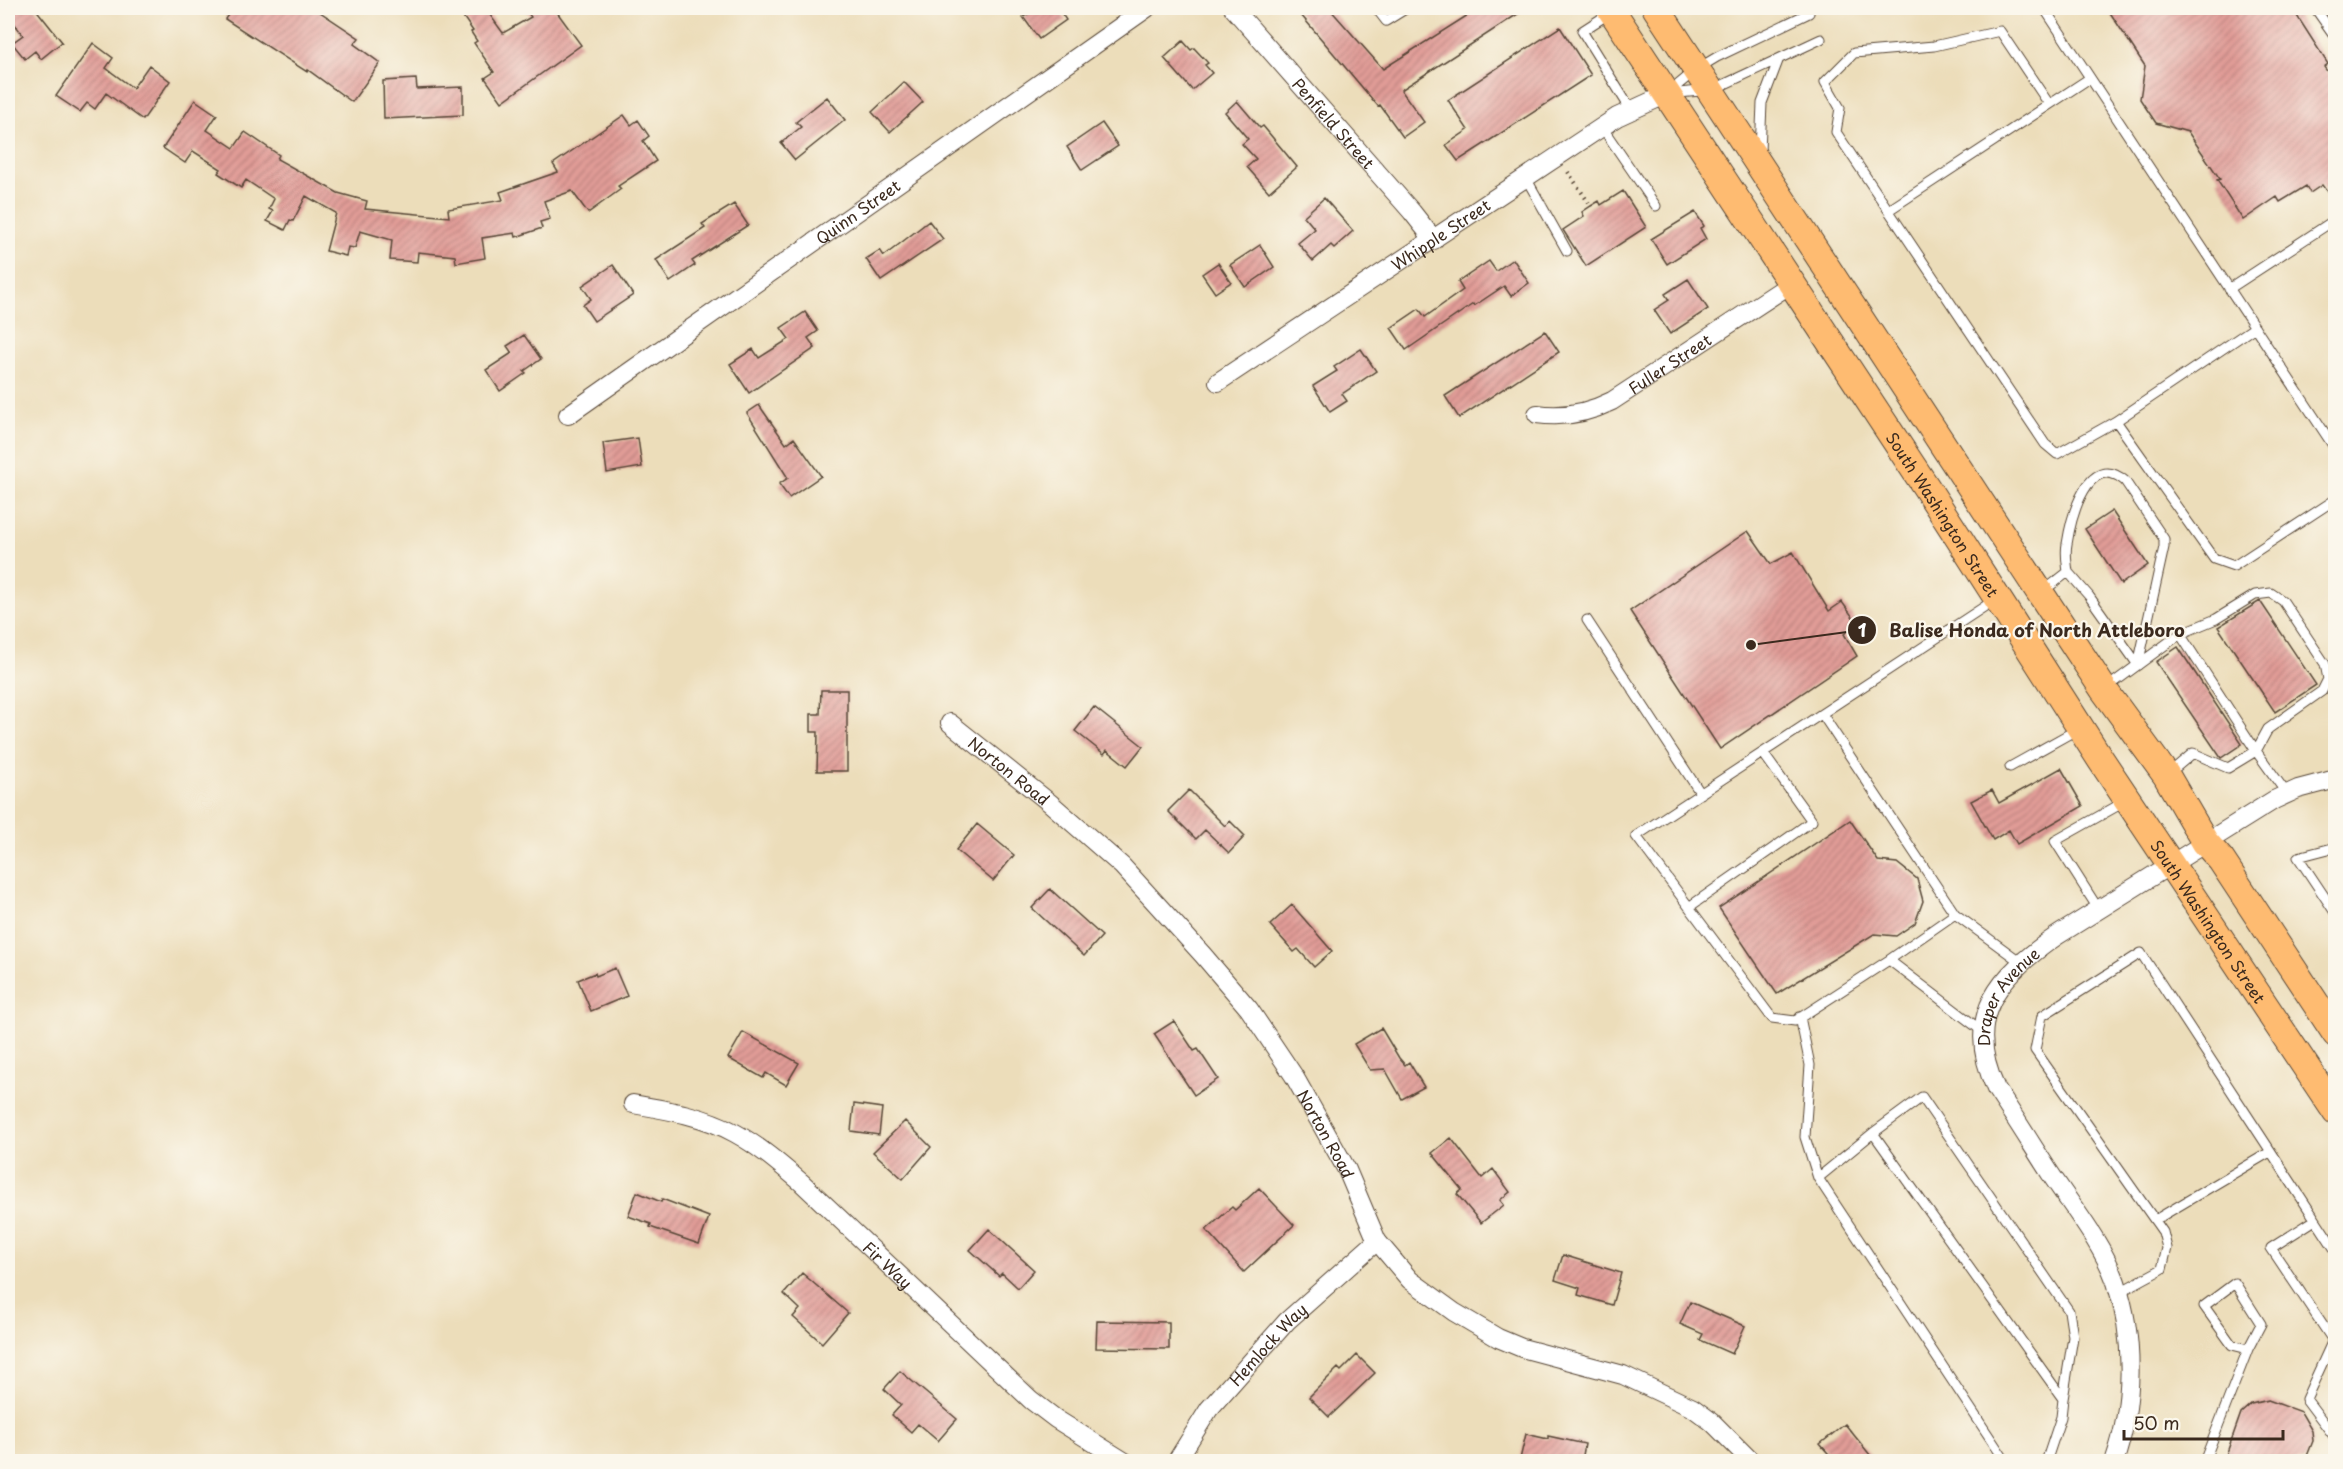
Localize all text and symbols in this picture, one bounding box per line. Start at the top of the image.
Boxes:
street label: Penfield Street [1287,72,1381,174]
street label: Quinn Street [810,173,905,250]
street label: Whipple Street [1386,192,1495,276]
street label: Fuller Street [1623,327,1716,399]
street label: South Washington Street [1881,427,2006,602]
callout: Balise Honda of North Attleboro [1847,612,2197,648]
text: 1 [1858,616,1867,643]
text: Balise Honda of North Attleboro [1889,616,2185,643]
street label: Norton Road [963,730,1055,811]
street label: South Washington Street [2145,835,2272,1008]
street label: Draper Avenue [1971,941,2044,1047]
street label: Norton Road [1292,1085,1361,1182]
street label: Fir Way [858,1235,918,1294]
street label: Hemlock Way [1223,1297,1312,1391]
scale bar [2124,1403,2283,1441]
text: 50 m [2133,1409,2180,1436]

